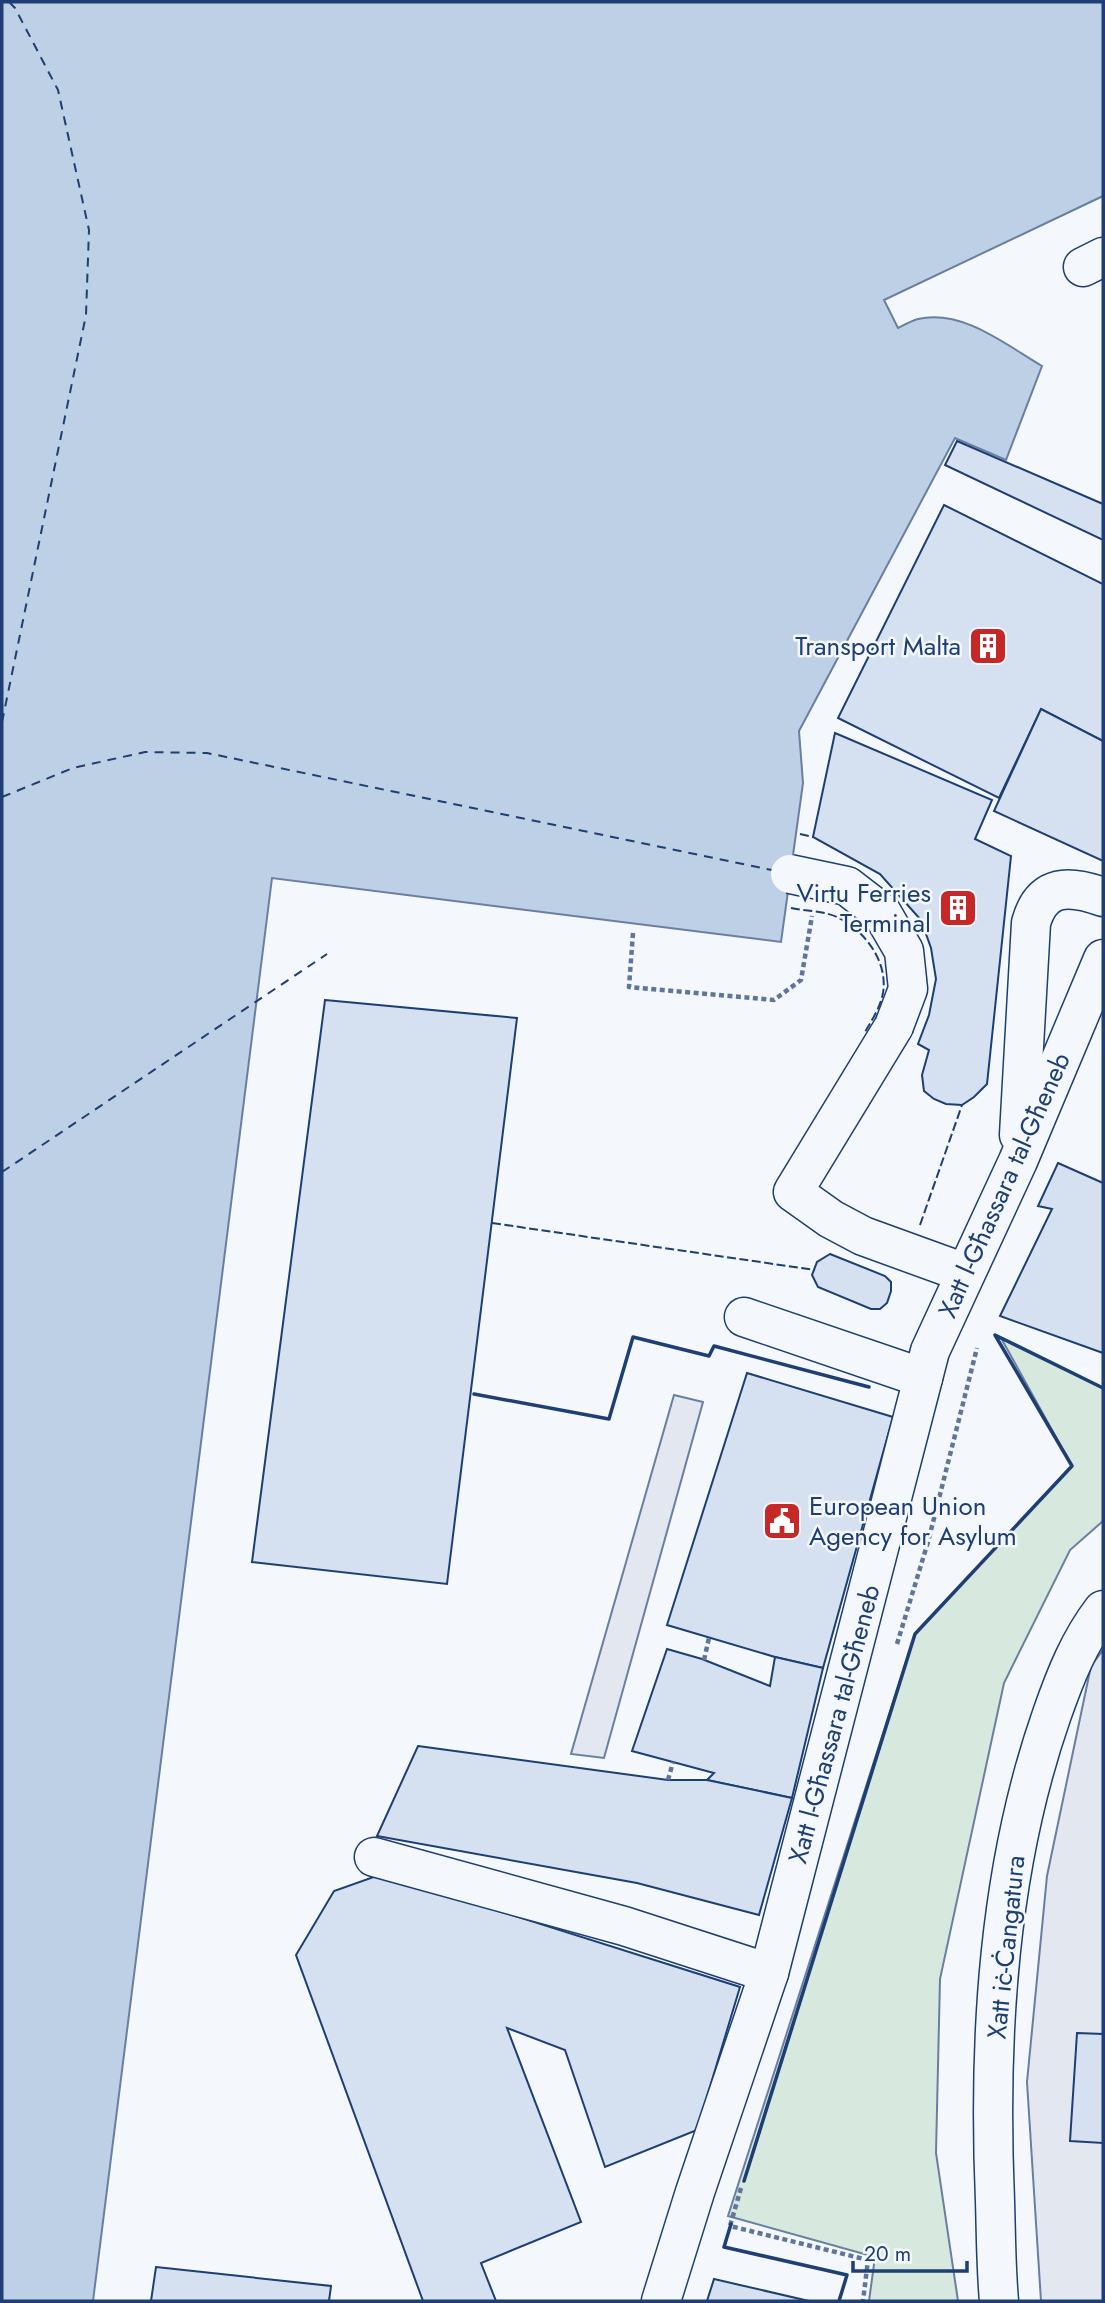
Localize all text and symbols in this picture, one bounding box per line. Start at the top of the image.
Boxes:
building icon: Transport Malta [967,625,1009,667]
place label: Transport Malta [795,627,961,665]
place label: Virtu Ferries Terminal [796,874,931,942]
building icon: Virtu Ferries Terminal [937,887,979,929]
street label: Xatt l-Għassara tal-Għeneb [928,1046,1080,1324]
place label: European Union Agency for Asylum [809,1487,1017,1555]
public building icon: European Union Agency for Asylum [761,1500,803,1542]
street label: Xatt l-Għassara tal-Għeneb [779,1581,889,1867]
street label: Xatt iċ-Ċangatura [977,1853,1035,2041]
scale bar [853,2230,967,2274]
text: 20 m [864,2239,911,2269]

